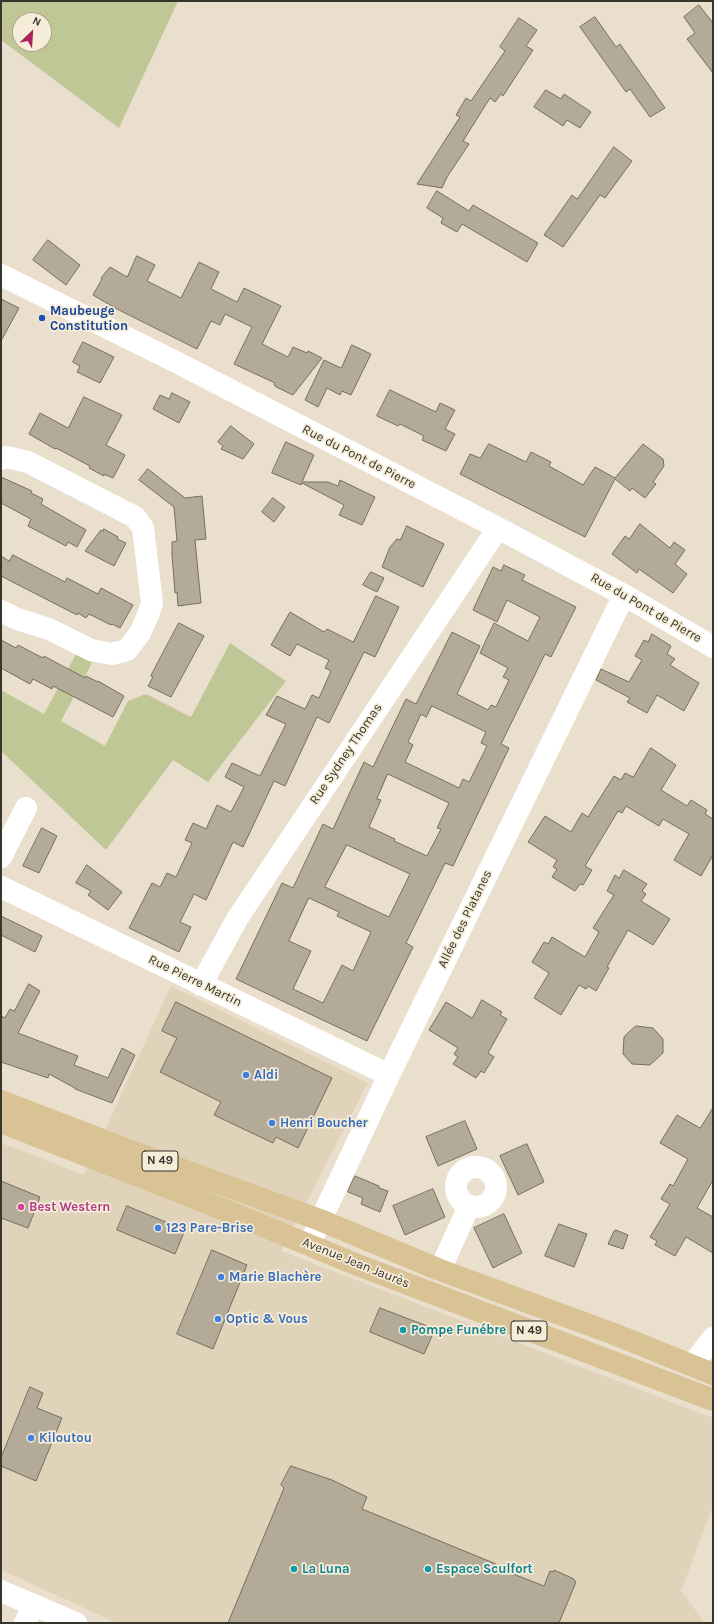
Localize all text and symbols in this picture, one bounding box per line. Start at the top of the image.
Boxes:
north arrow [12,12,52,52]
text: N [31,14,43,29]
place label: Maubeuge Constitution [50,303,128,334]
marker: Maubeuge Constitution [37,313,47,323]
street label: Rue du Pont de Pierre [299,422,419,492]
street label: Rue du Pont de Pierre [588,570,704,646]
street label: Rue Sydney Thomas [306,701,386,807]
street label: Allée des Platanes [435,868,495,970]
street label: Rue Pierre Martin [146,952,244,1010]
place label: Aldi [254,1067,278,1083]
marker: Aldi [241,1070,251,1080]
place label: Henri Boucher [280,1115,368,1131]
marker: Henri Boucher [267,1118,277,1128]
road number: N 49 [142,1151,178,1171]
place label: Best Western [29,1199,110,1215]
marker: Best Western [16,1202,26,1212]
place label: 123 Pare-Brise [166,1220,253,1236]
marker: 123 Pare-Brise [153,1223,163,1233]
street label: Avenue Jean Jaurès [300,1234,412,1292]
place label: Marie Blachère [229,1269,321,1285]
marker: Marie Blachère [216,1272,226,1282]
place label: Optic & Vous [226,1311,308,1327]
marker: Optic & Vous [213,1314,223,1324]
road number: N 49 [511,1321,547,1341]
place label: Pompe Funébre [411,1322,506,1338]
marker: Pompe Funébre [398,1325,408,1335]
place label: Kiloutou [39,1430,92,1446]
marker: Kiloutou [26,1433,36,1443]
place label: La Luna [302,1561,350,1577]
place label: Espace Sculfort [436,1561,533,1577]
marker: La Luna [289,1564,299,1574]
marker: Espace Sculfort [423,1564,433,1574]

